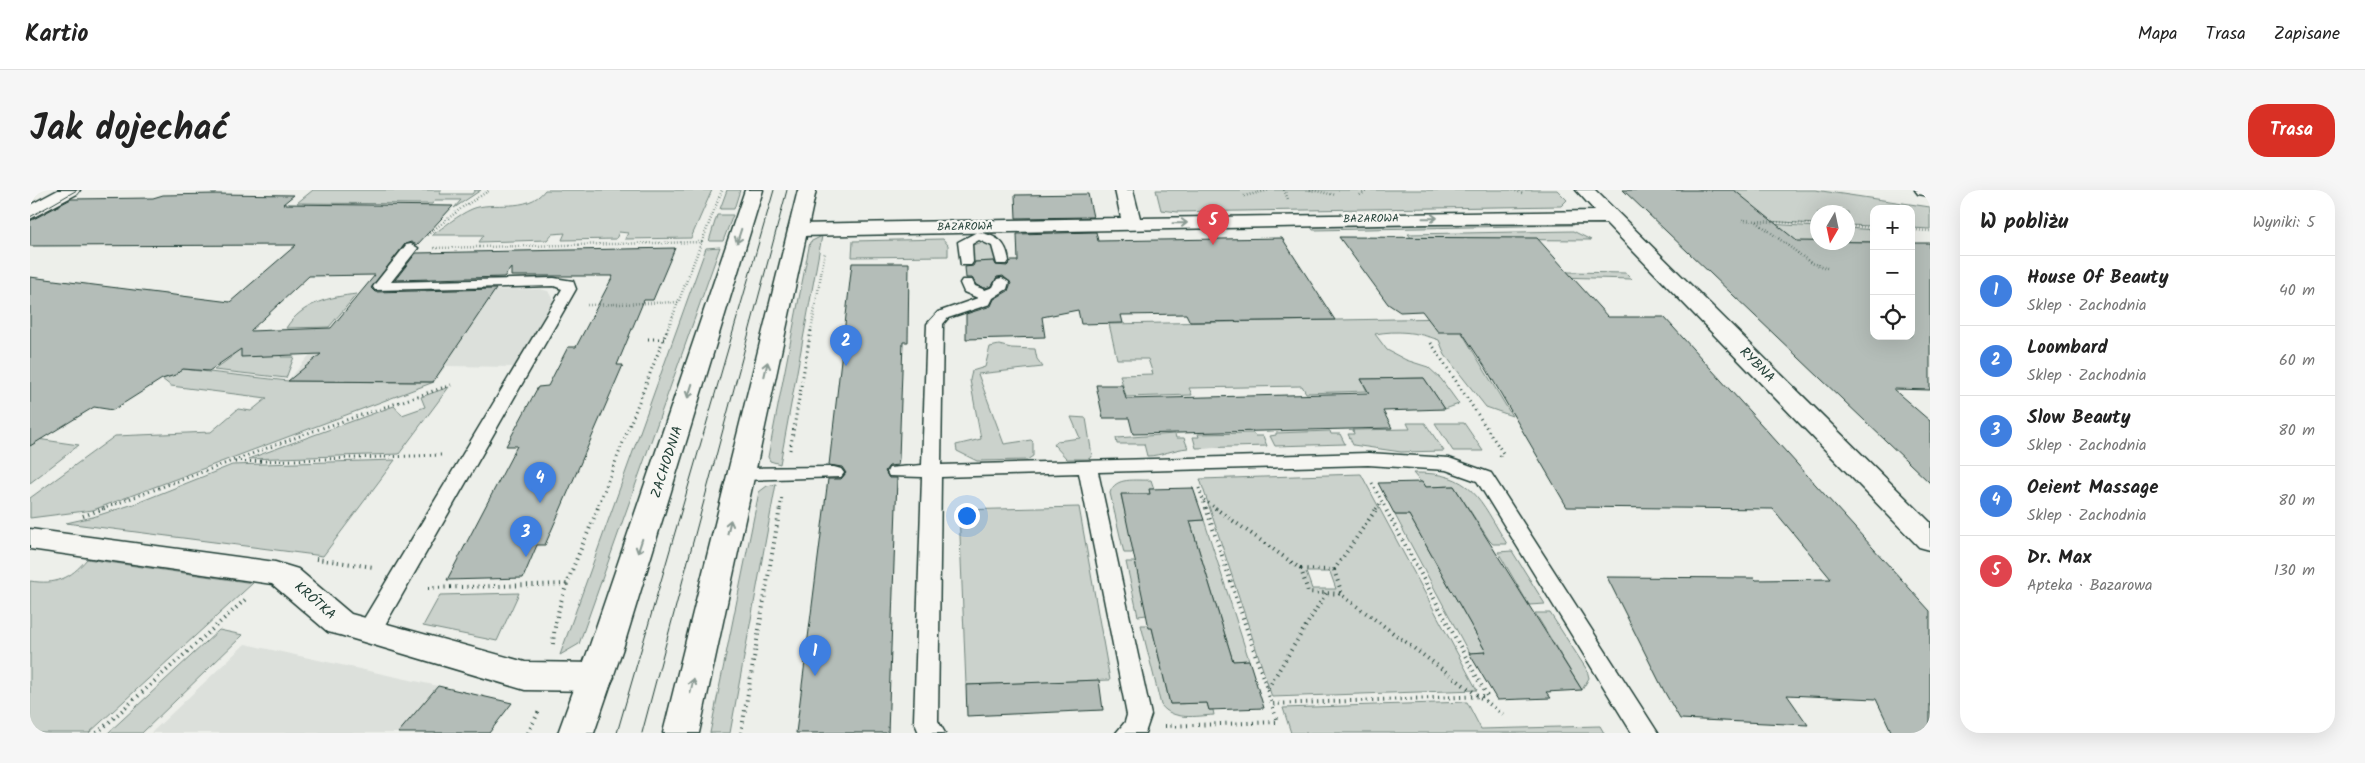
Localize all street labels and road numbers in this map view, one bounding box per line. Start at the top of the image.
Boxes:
street label: BAZAROWA [1343,210,1399,228]
street label: BAZAROWA [937,218,993,236]
street label: RYBNA [1734,342,1780,388]
street label: ZACHODNIA [645,423,689,501]
street label: KRÓTKA [289,577,341,625]

